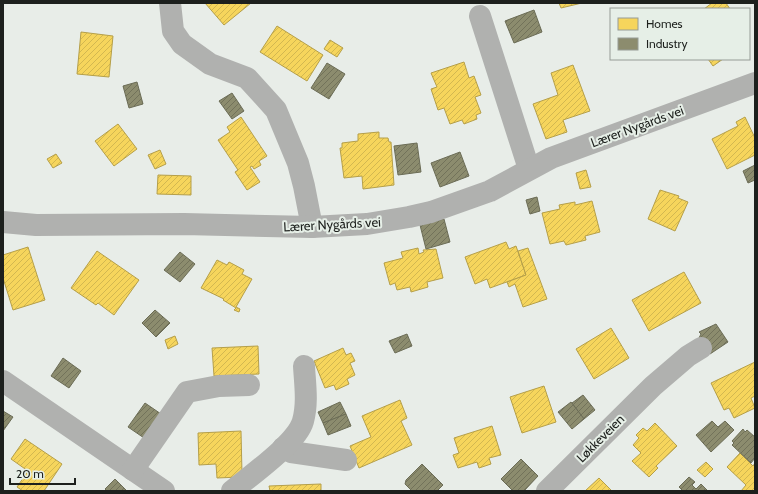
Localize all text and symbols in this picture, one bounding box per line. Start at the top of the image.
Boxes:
legend [610,8,750,60]
text: Homes [646,16,683,31]
text: Industry [646,36,687,51]
street label: Lærer Nygårds vei [588,102,686,150]
street label: Lærer Nygårds vei [283,213,381,235]
street label: Løkkeveien [573,411,627,465]
scale bar [10,460,75,486]
text: 20 m [16,466,44,481]

